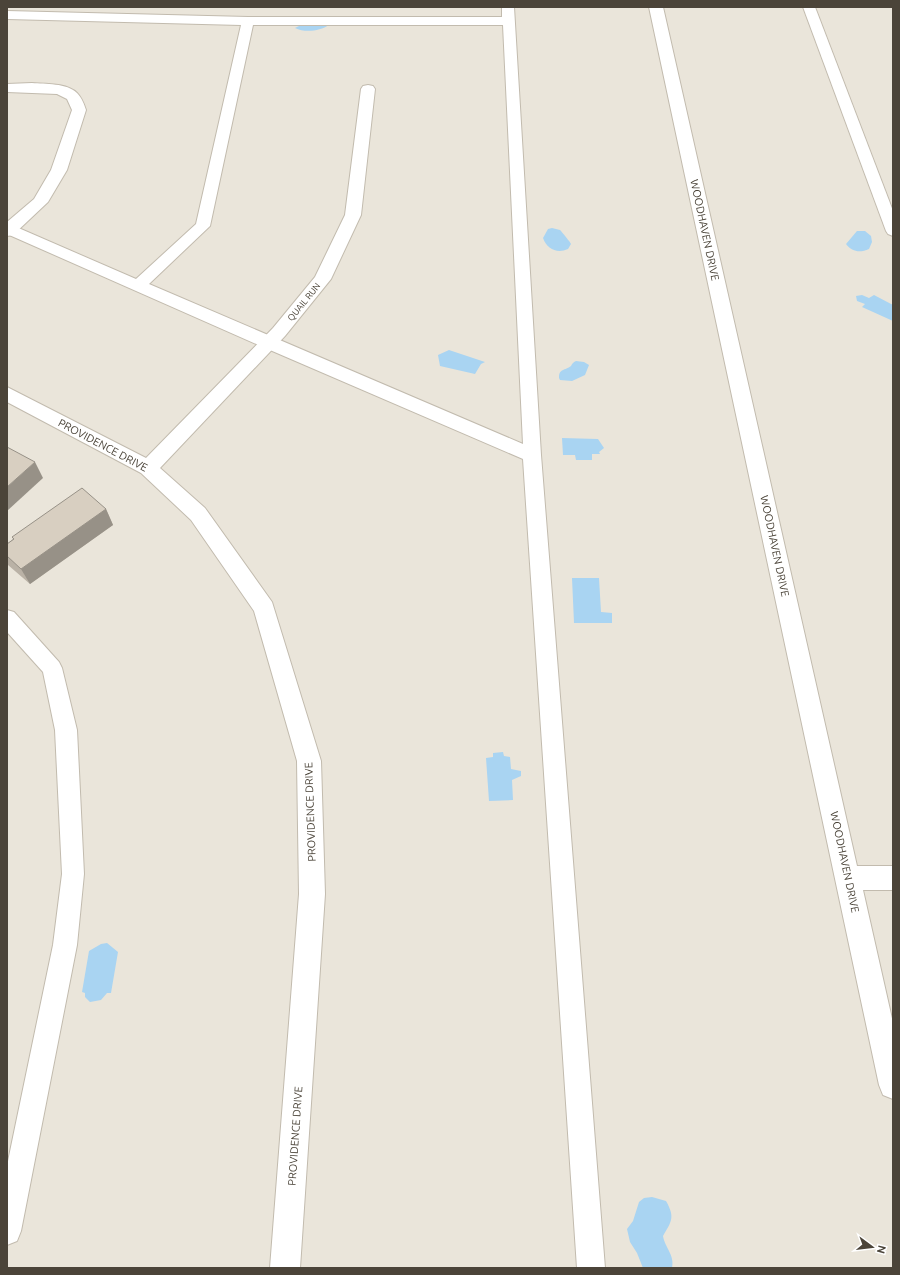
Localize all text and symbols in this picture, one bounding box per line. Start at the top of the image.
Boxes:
street label: WOODHAVEN DRIVE [688,178,722,282]
street label: QUAIL RUN [286,281,322,323]
street label: PROVIDENCE DRIVE [56,416,150,474]
street label: WOODHAVEN DRIVE [758,494,792,598]
street label: PROVIDENCE DRIVE [302,762,318,862]
street label: WOODHAVEN DRIVE [828,810,862,914]
street label: PROVIDENCE DRIVE [286,1086,304,1186]
north arrow [852,1227,892,1267]
text: N [875,1244,889,1255]

